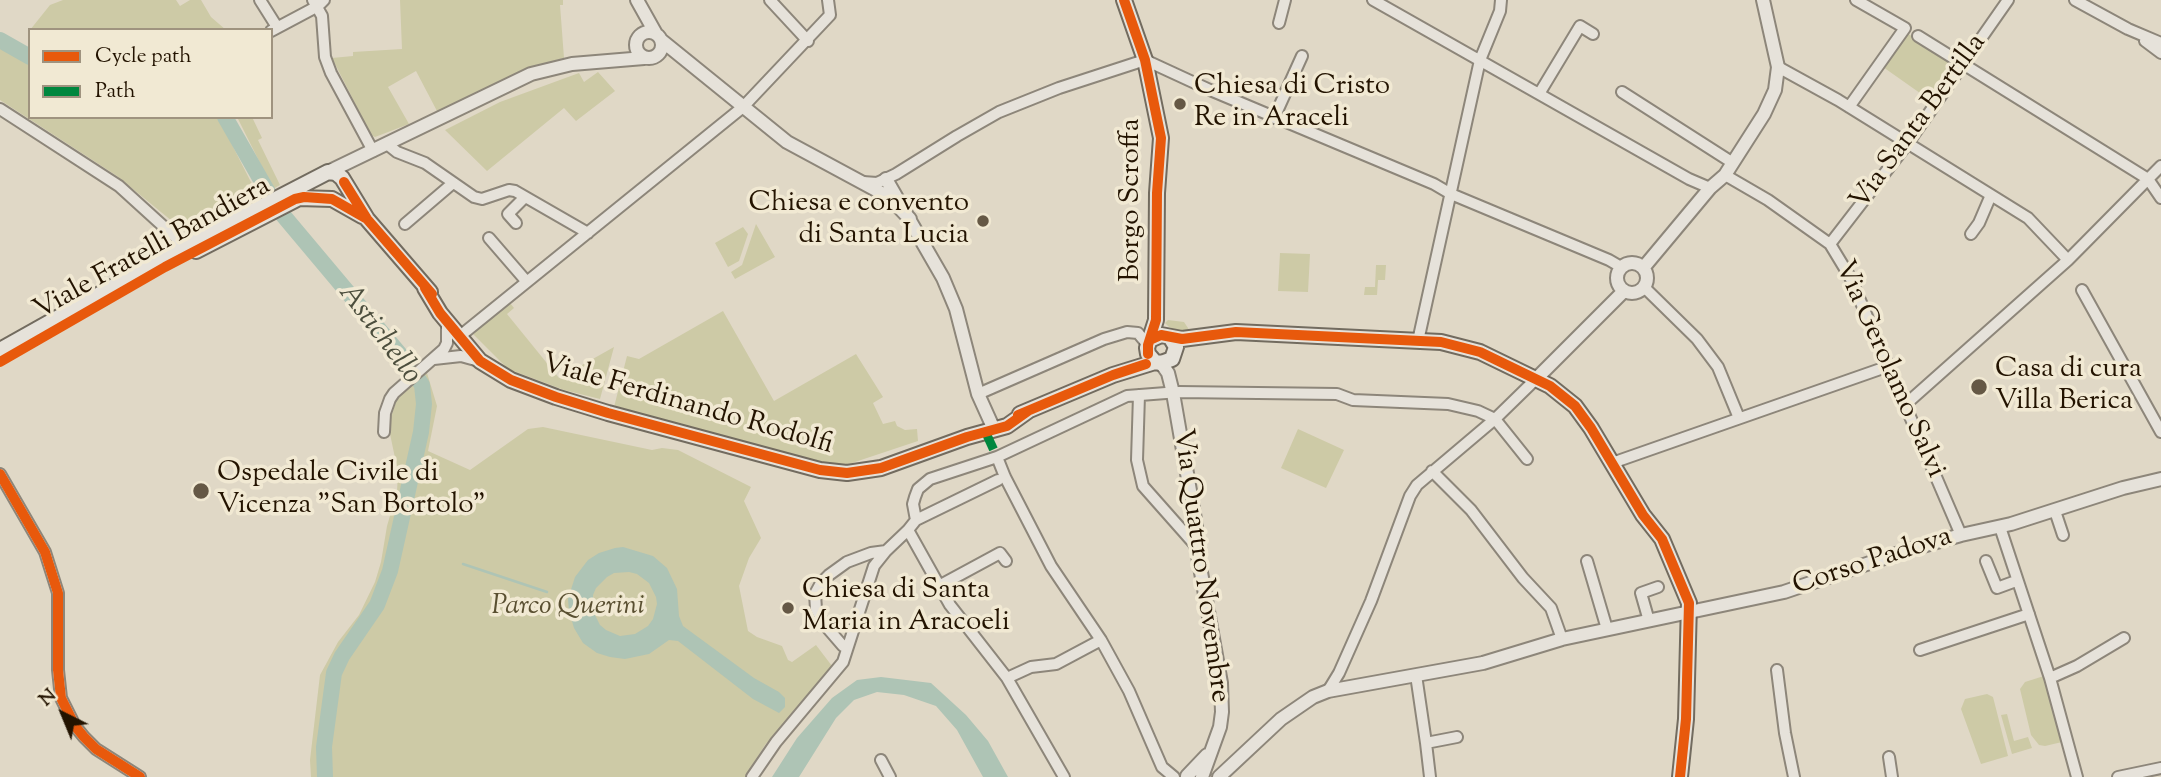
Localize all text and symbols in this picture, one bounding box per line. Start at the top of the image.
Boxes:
legend [28,28,273,119]
street label: Via Santa Bertilla [1845,28,1995,218]
text: Cycle path [95,42,192,72]
place label: Chiesa di Cristo Re in Araceli [1194,71,1390,137]
text: Path [95,77,136,107]
marker: Chiesa di Cristo Re in Araceli [1172,96,1188,112]
street label: Borgo Scroffa [1116,118,1150,282]
street label: Viale Fratelli Bandiera [29,171,277,329]
place label: Chiesa e convento di Santa Lucia [748,188,969,254]
marker: Chiesa e convento di Santa Lucia [975,213,991,229]
street label: Via Gerolamo Salvi [1825,256,1951,484]
water label: Astichello [328,277,428,393]
street label: Viale Ferdinando Rodolfi [537,348,837,464]
place label: Casa di cura Villa Berica [1995,354,2142,420]
marker: Casa di cura Villa Berica [1969,377,1989,397]
street label: Via Quattro Novembre [1163,427,1235,705]
place label: Ospedale Civile di Vicenza "San Bortolo" [217,458,486,524]
marker: Ospedale Civile di Vicenza "San Bortolo" [191,481,211,501]
street label: Corso Padova [1789,521,1957,605]
place label: Chiesa di Santa Maria in Aracoeli [802,575,1010,641]
park label: Parco Querini [491,591,645,625]
marker: Chiesa di Santa Maria in Aracoeli [780,600,796,616]
north arrow [28,679,98,749]
text: N [34,683,63,713]

